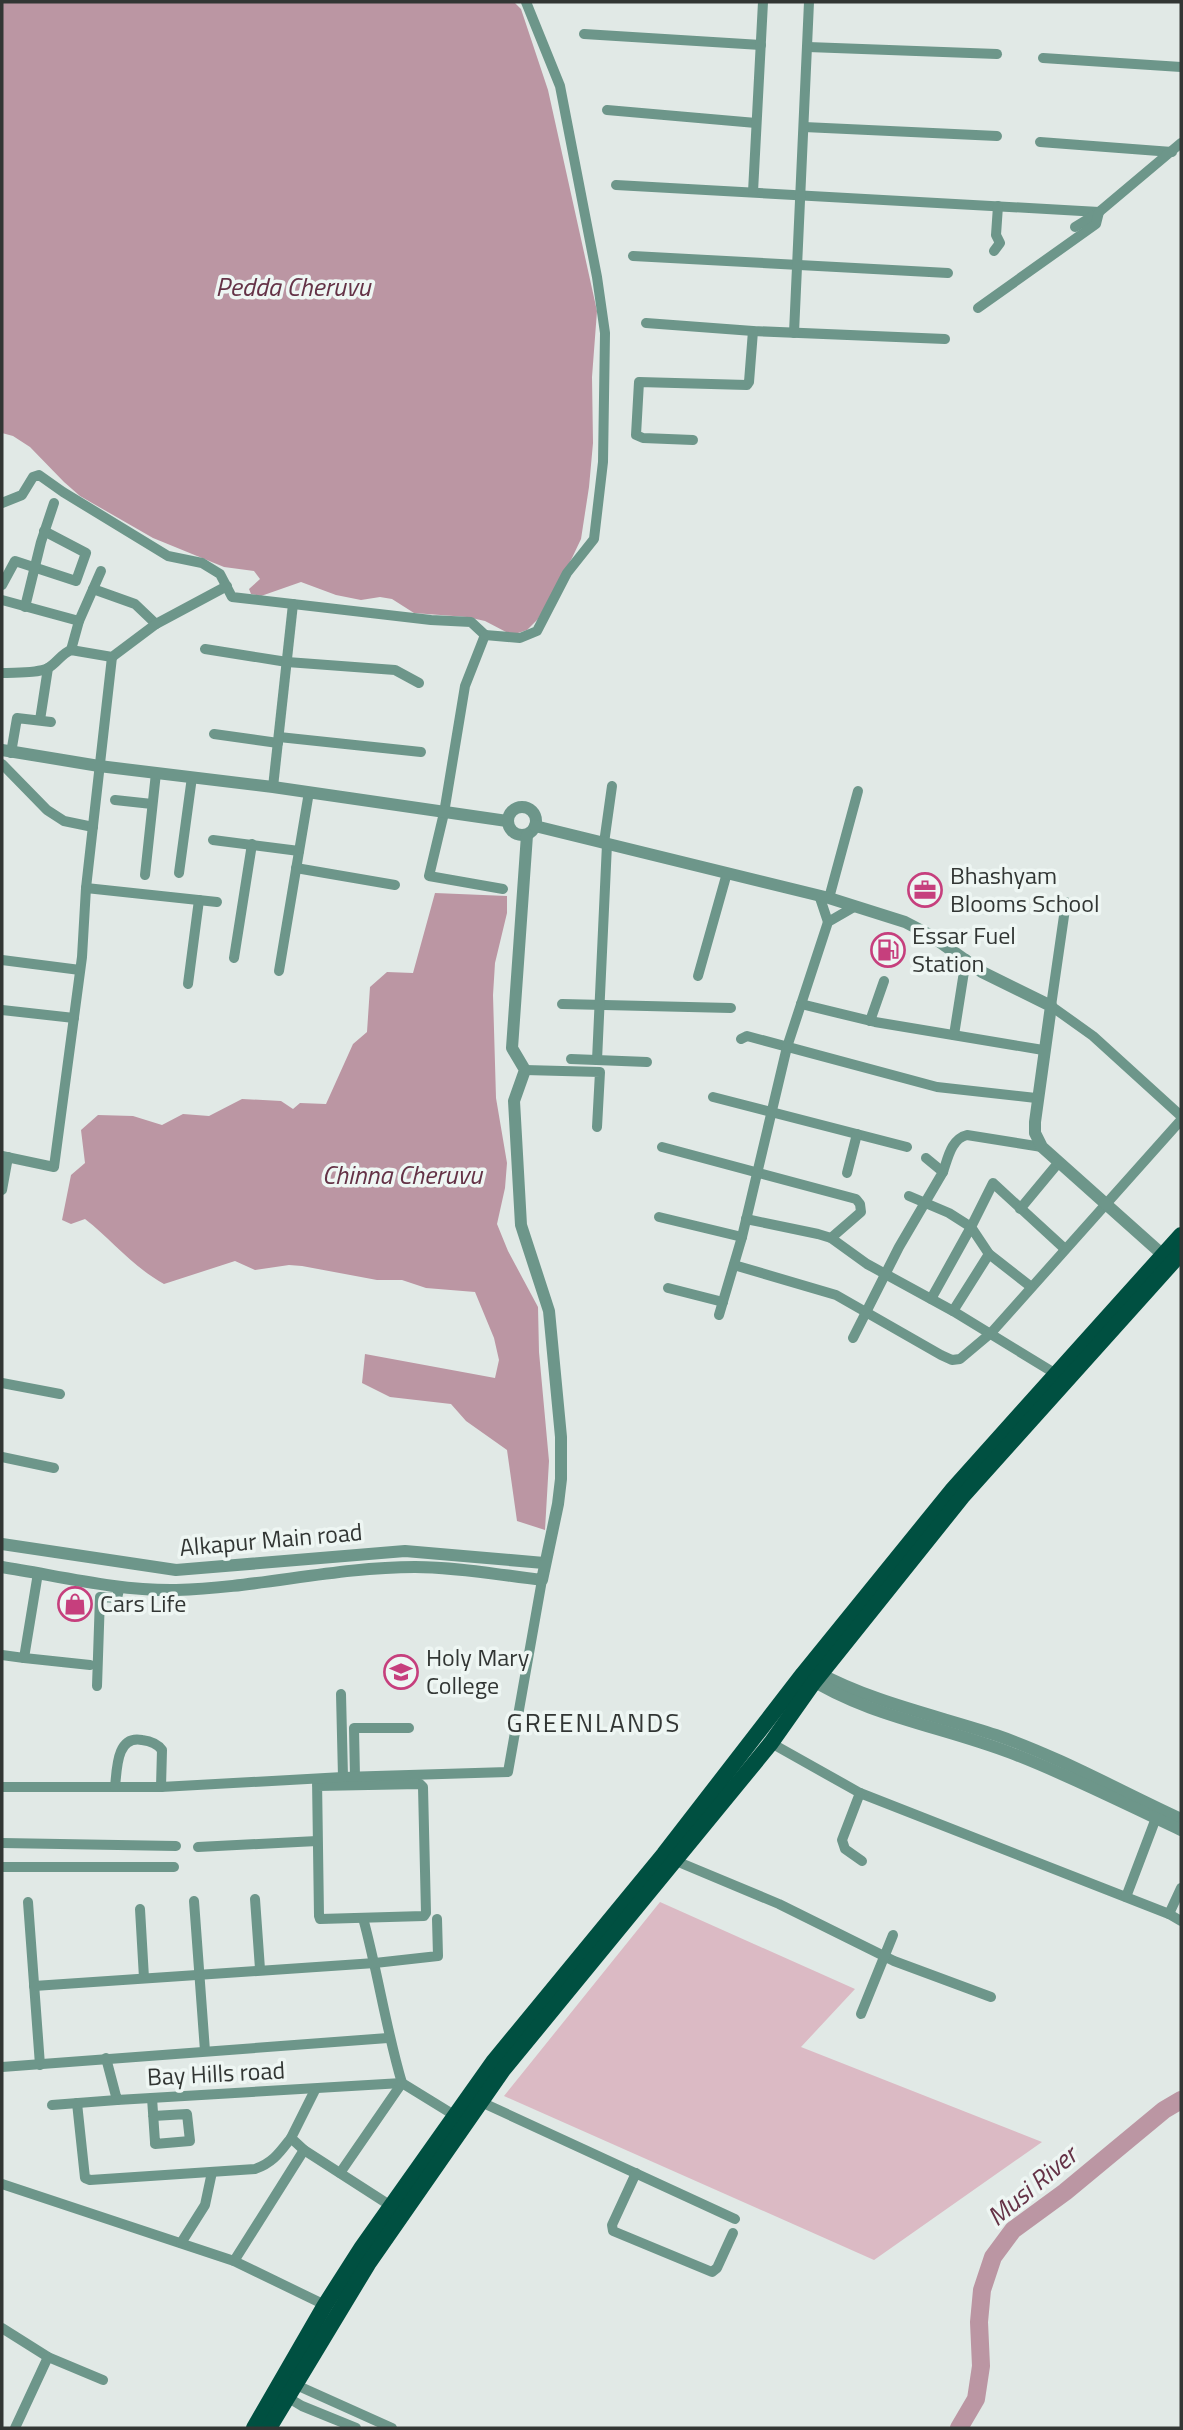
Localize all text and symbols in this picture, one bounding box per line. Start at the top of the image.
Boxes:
water label: Pedda Cheruvu [216,267,373,306]
place label: Bhashyam Blooms School [950,857,1099,921]
office icon: Bhashyam Blooms School [906,871,944,909]
place label: Essar Fuel Station [912,917,1016,981]
fuel station icon: Essar Fuel Station [869,931,907,969]
water label: Chinna Cheruvu [322,1155,484,1194]
street label: Alkapur Main road [178,1513,364,1565]
shop icon: Cars Life [56,1585,94,1623]
place label: Cars Life [100,1585,186,1621]
place label: Holy Mary College [426,1639,530,1703]
school or university icon: Holy Mary College [382,1653,420,1691]
district label: GREENLANDS [507,1703,681,1742]
street label: Bay Hills road [146,2051,286,2095]
water label: Musi River [978,2134,1087,2235]

